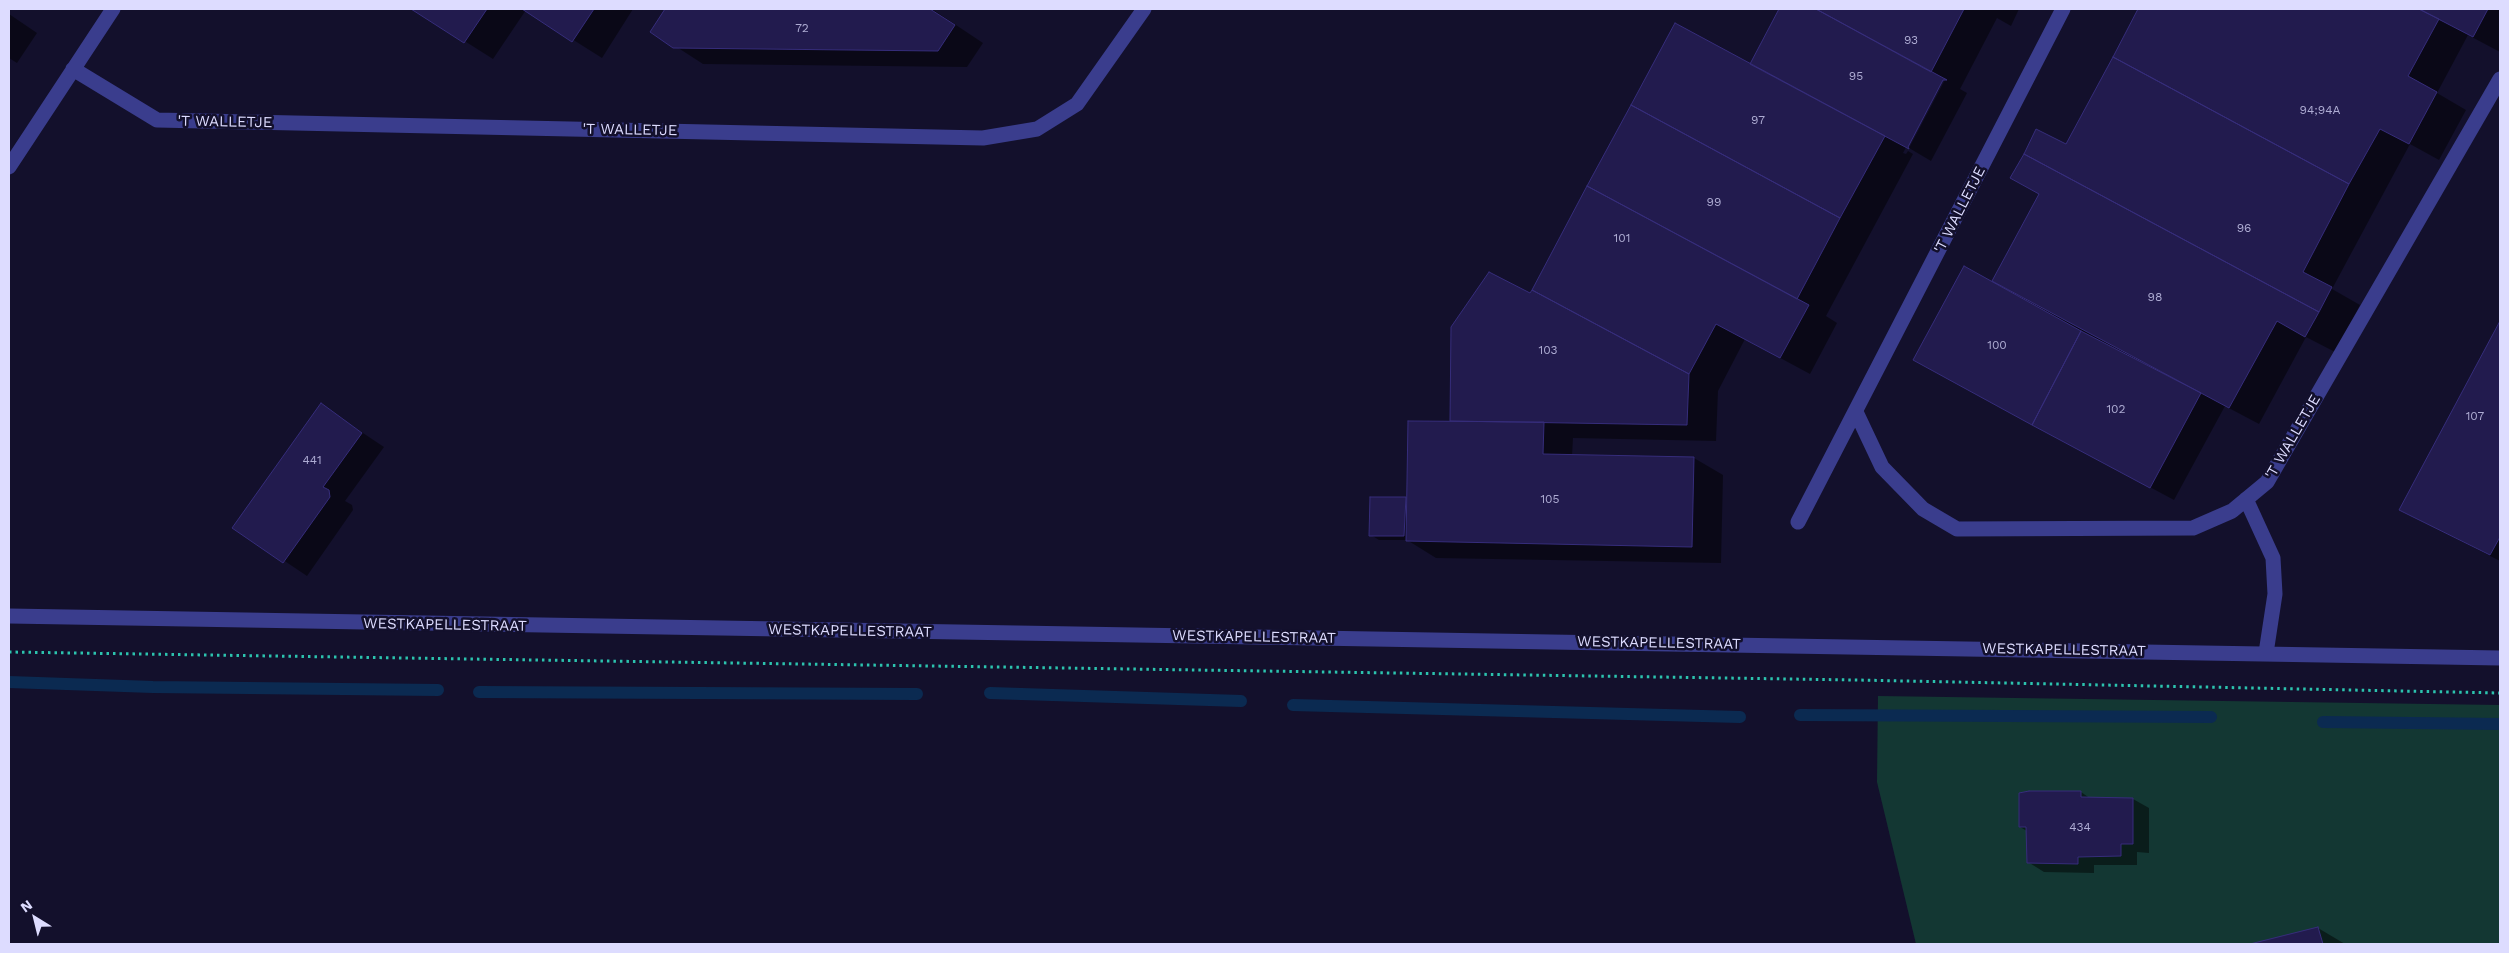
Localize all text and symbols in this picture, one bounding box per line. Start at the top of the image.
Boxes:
house number: 72 [795,21,809,35]
house number: 93 [1904,33,1918,47]
house number: 95 [1849,69,1863,83]
house number: 94;94A [2300,103,2340,117]
street label: 'T WALLETJE [178,112,272,132]
house number: 97 [1751,113,1765,127]
street label: 'T WALLETJE [583,120,677,140]
street label: 'T WALLETJE [1930,164,1990,256]
house number: 99 [1707,195,1721,209]
house number: 96 [2237,221,2251,235]
house number: 101 [1614,231,1630,245]
house number: 98 [2148,290,2162,304]
house number: 100 [1987,338,2007,352]
house number: 103 [1539,343,1557,357]
street label: 'T WALLETJE [2262,392,2324,482]
house number: 102 [2106,402,2126,416]
house number: 107 [2466,409,2484,423]
house number: 441 [302,453,322,467]
house number: 105 [1540,492,1560,506]
street label: WESTKAPELLESTRAAT [363,615,527,635]
street label: WESTKAPELLESTRAAT [768,621,932,641]
street label: WESTKAPELLESTRAAT [1172,627,1336,647]
street label: WESTKAPELLESTRAAT [1577,633,1741,653]
street label: WESTKAPELLESTRAAT [1982,640,2146,660]
house number: 434 [2069,820,2091,834]
north arrow [10,893,60,943]
text: N [17,896,35,915]

